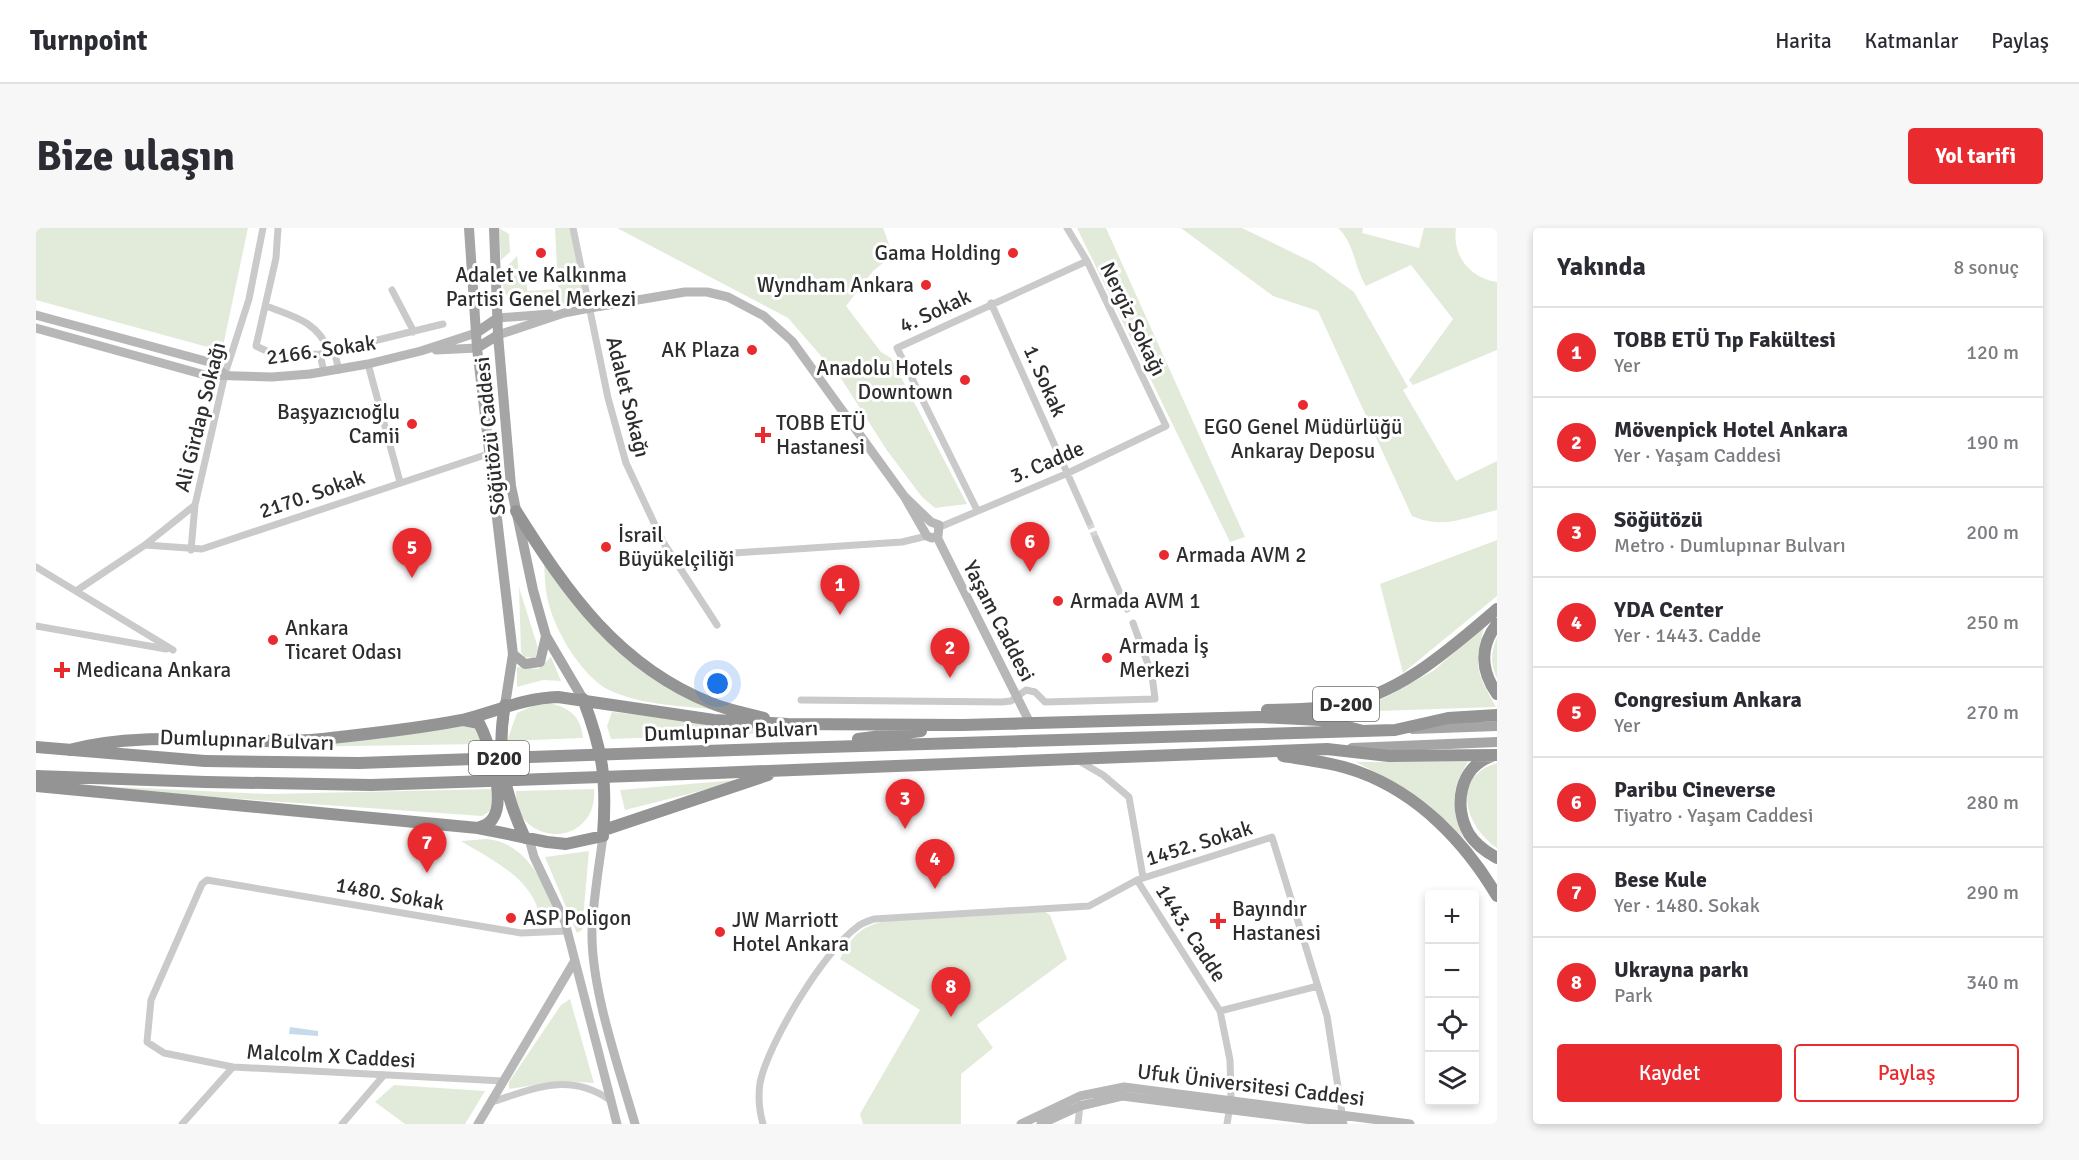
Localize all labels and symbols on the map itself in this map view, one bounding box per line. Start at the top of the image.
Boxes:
place label: Gama Holding [874,240,1001,266]
marker: Adalet ve Kalkınma Partisi Genel Merkezi [534,246,548,260]
marker: Gama Holding [1006,246,1020,260]
street label: Nergiz Sokağı [1094,258,1172,380]
place label: Adalet ve Kalkınma Partisi Genel Merkezi [446,262,636,312]
place label: Wyndham Ankara [757,272,914,298]
marker: Wyndham Ankara [919,278,933,292]
street label: 4. Sokak [895,283,975,339]
street label: 2166. Sokak [265,329,378,371]
street label: Adalet Sokağı [600,334,656,460]
place label: AK Plaza [661,337,740,363]
street label: Ali Girdap Sokağı [169,339,231,495]
street label: 1. Sokak [1018,341,1072,421]
marker: AK Plaza [745,343,759,357]
street label: Söğütözü Caddesi [469,355,511,517]
place label: Anadolu Hotels Downtown [816,355,953,405]
marker: Anadolu Hotels Downtown [958,373,972,387]
marker: EGO Genel Müdürlüğü Ankaray Deposu [1296,398,1310,412]
place label: Başyazıcıoğlu Camii [277,399,400,449]
place label: TOBB ETÜ Hastanesi [776,410,866,460]
place label: EGO Genel Müdürlüğü Ankaray Deposu [1203,414,1403,464]
marker: Başyazıcıoğlu Camii [405,417,419,431]
marker: TOBB ETÜ Hastanesi [754,426,772,444]
street label: 3. Cadde [1006,435,1088,489]
street label: 2170. Sokak [256,464,369,524]
place label: İsrail Büyükelçiliği [618,522,734,572]
pin: 6 [1010,522,1050,572]
pin: 5 [392,528,431,578]
marker: İsrail Büyükelçiliği [599,540,613,554]
place label: Armada AVM 2 [1176,542,1307,568]
marker: Armada AVM 2 [1157,548,1171,562]
street label: Yaşam Caddesi [957,556,1041,686]
pin: 1 [820,566,860,615]
place label: Armada AVM 1 [1070,588,1201,614]
marker: Armada AVM 1 [1051,594,1065,608]
place label: Ankara Ticaret Odası [285,615,402,665]
pin: 2 [930,628,970,678]
marker: Ankara Ticaret Odası [266,633,280,647]
place label: Armada İş Merkezi [1119,633,1209,683]
marker: Armada İş Merkezi [1100,651,1114,665]
place label: Medicana Ankara [76,657,231,683]
marker: Medicana Ankara [53,661,71,679]
your location [703,669,732,698]
road number: D-200 [1313,687,1379,721]
street label: Dumlupınar Bulvarı [643,715,819,747]
street label: Dumlupınar Bulvarı [159,724,335,756]
road number: D200 [469,741,529,775]
pin: 3 [886,780,924,829]
street label: 1452. Sokak [1143,814,1256,871]
pin: 7 [408,824,446,873]
pin: 4 [916,840,954,889]
street label: 1480. Sokak [334,872,447,916]
street label: 1443. Cadde [1150,879,1232,987]
place label: Bayındır Hastanesi [1232,896,1321,946]
place label: ASP Poligon [523,905,632,931]
place label: JW Marriott Hotel Ankara [732,907,849,957]
marker: ASP Poligon [504,911,518,925]
marker: Bayındır Hastanesi [1209,912,1227,930]
marker: JW Marriott Hotel Ankara [713,925,727,939]
pin: 8 [932,968,970,1017]
street label: Malcolm X Caddesi [246,1039,416,1073]
street label: Ufuk Üniversitesi Caddesi [1136,1058,1366,1112]

